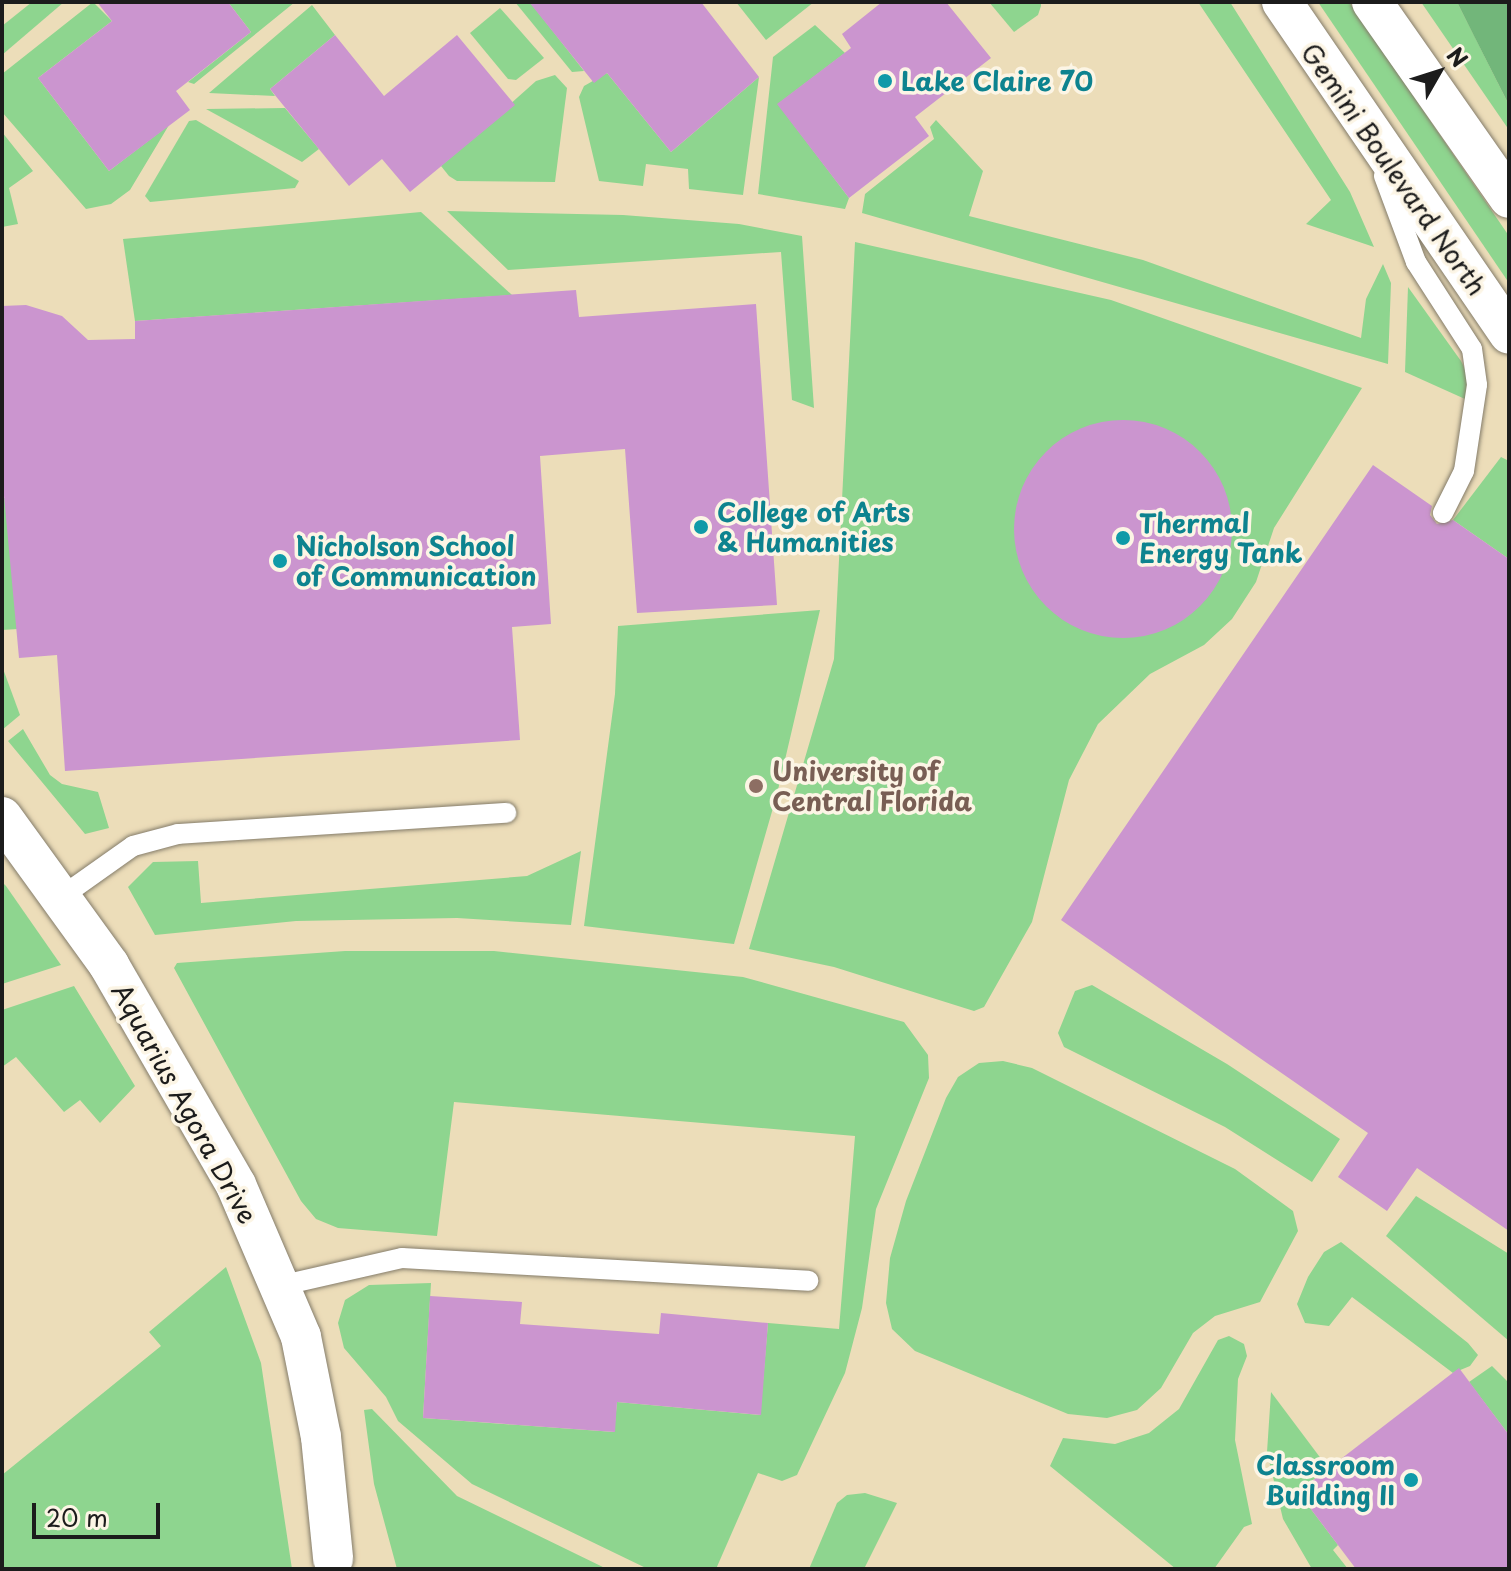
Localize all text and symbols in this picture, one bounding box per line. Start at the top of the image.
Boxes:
north arrow [1399,32,1479,112]
street label: Gemini Boulevard North [1295,36,1493,302]
place label: Lake Claire 70 [901,65,1094,97]
marker: Lake Claire 70 [876,72,894,90]
place label: College of Arts & Humanities [717,496,913,558]
place label: Thermal Energy Tank [1139,507,1303,568]
marker: College of Arts & Humanities [692,518,710,536]
marker: Thermal Energy Tank [1114,529,1132,547]
place label: Nicholson School of Communication [296,530,538,592]
marker: Nicholson School of Communication [271,552,289,570]
place label: University of Central Florida [772,755,973,816]
marker: University of Central Florida [747,777,765,795]
street label: Aquarius Agora Drive [105,977,265,1229]
place label: Classroom Building II [1256,1449,1395,1510]
marker: Classroom Building II [1402,1471,1420,1489]
scale bar [36,1487,164,1537]
text: 20 m [46,1499,108,1535]

